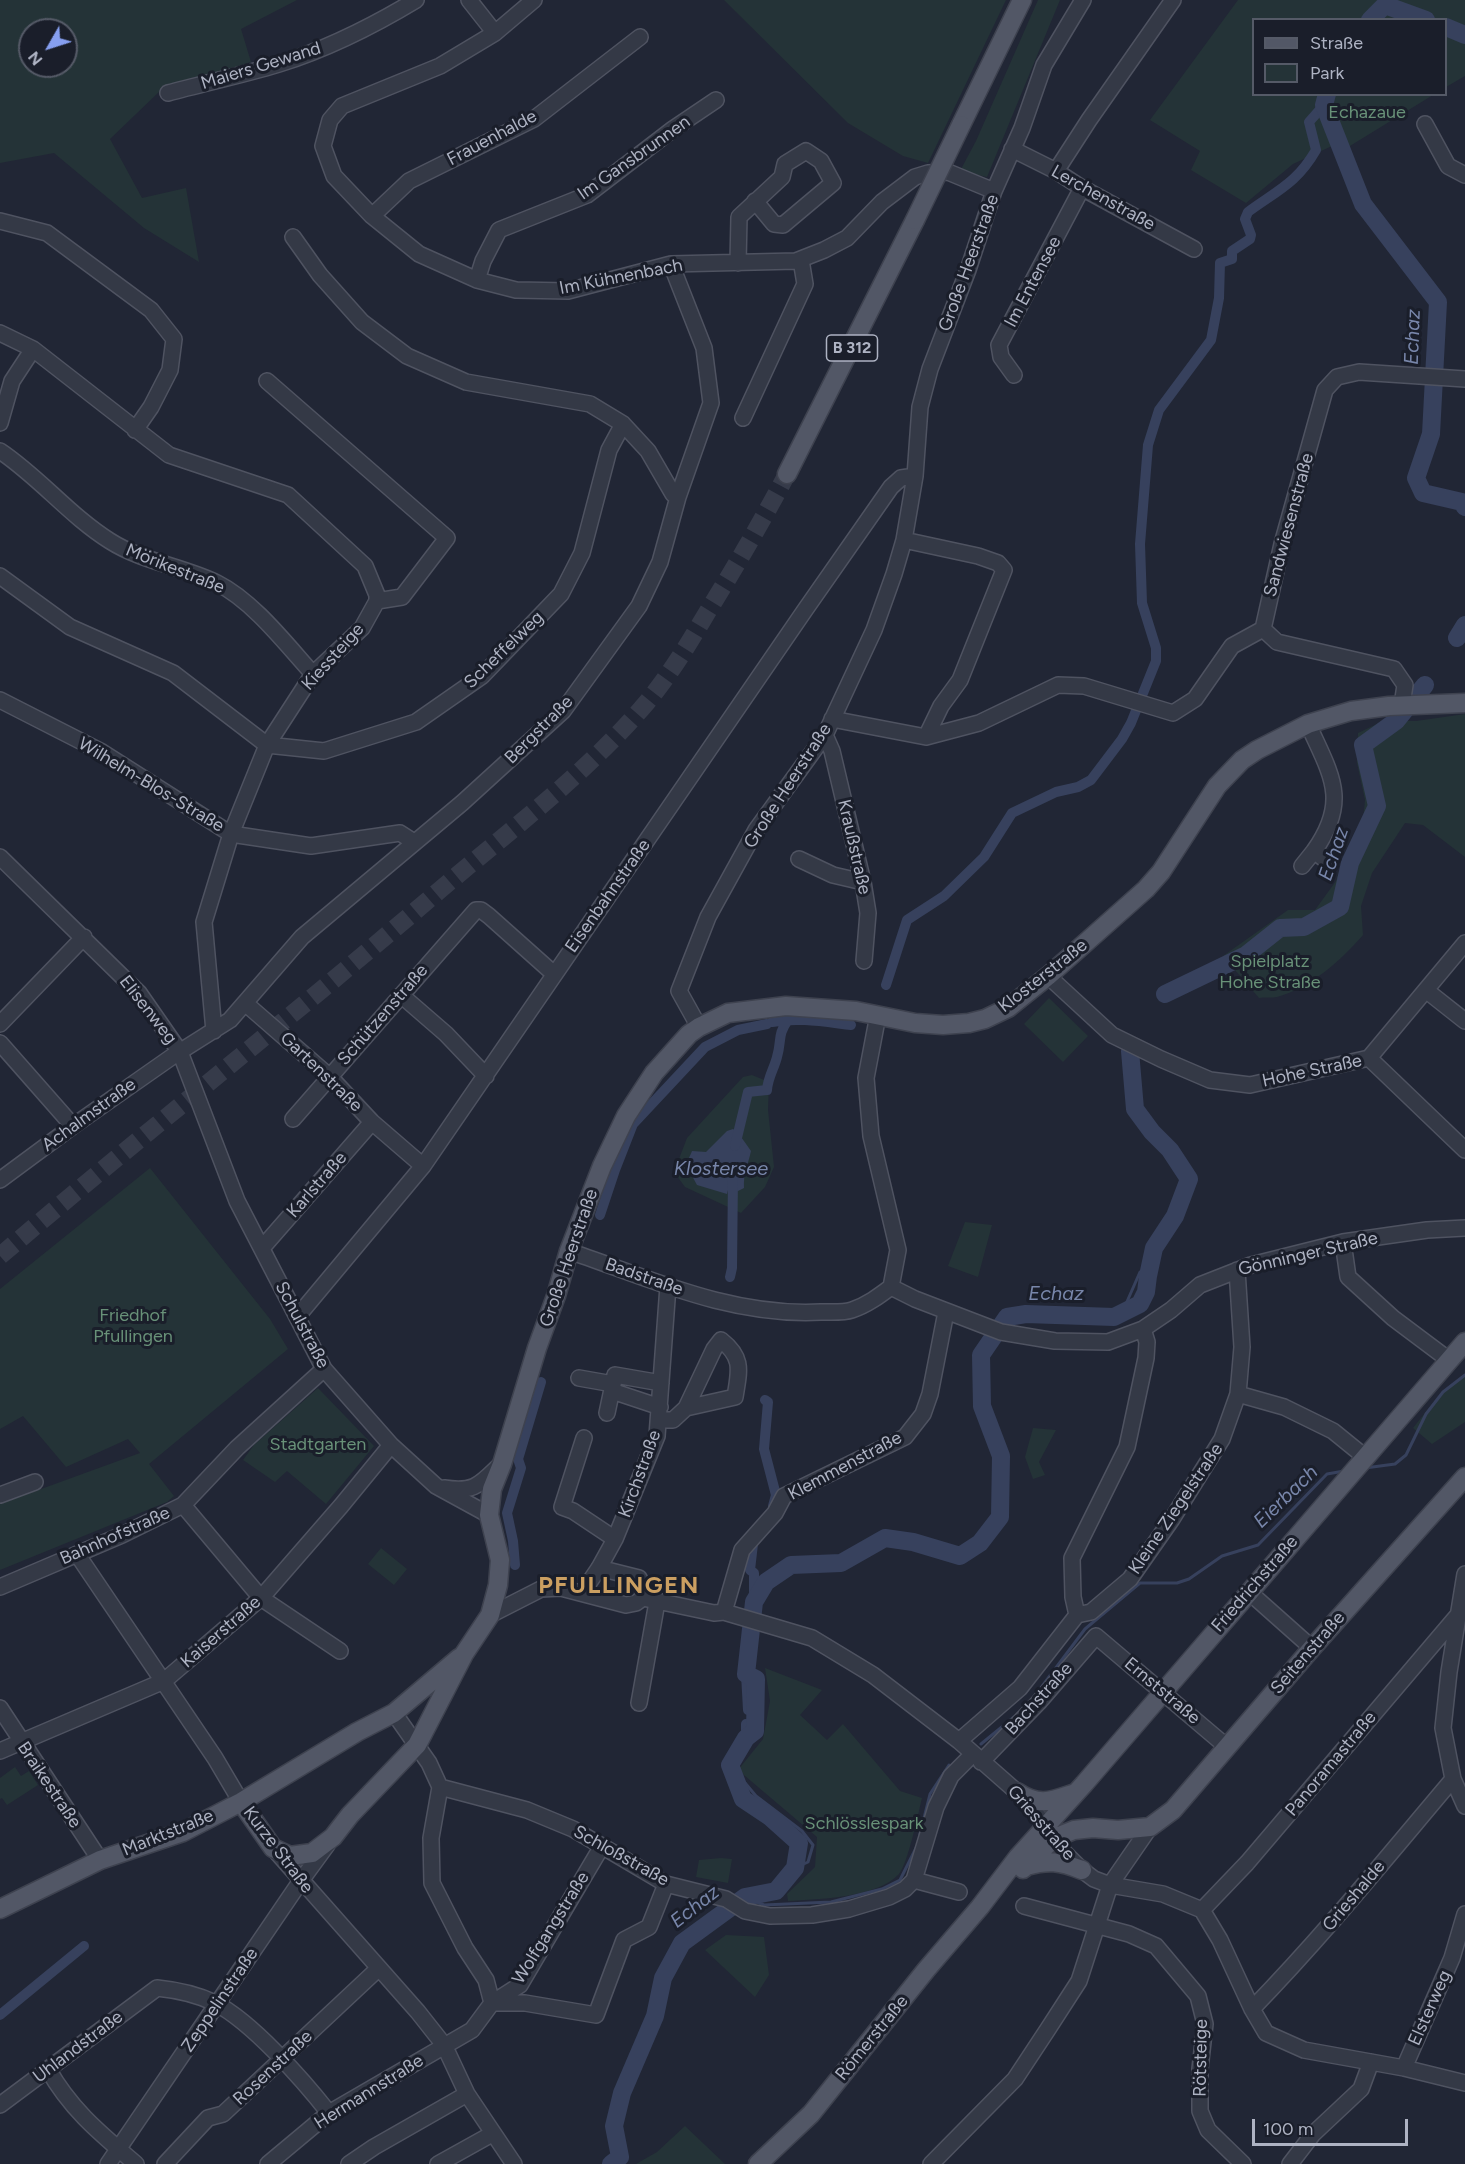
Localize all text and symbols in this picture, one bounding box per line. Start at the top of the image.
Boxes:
north arrow [18,18,78,78]
legend [1252,18,1447,96]
text: Straße [1310,32,1363,54]
street label: Maiers Gewand [198,38,324,94]
text: N [24,48,46,69]
text: Park [1310,62,1344,84]
park label: Echazaue [1328,102,1406,124]
street label: Frauenhalde [444,105,540,171]
street label: Im Gansbrunnen [574,111,694,205]
street label: Lerchenstraße [1047,161,1159,235]
street label: Große Heerstraße [934,191,1004,335]
street label: Im Entensee [1000,233,1066,331]
street label: Im Kühnenbach [558,254,684,300]
water label: Echaz [1400,309,1426,365]
road number: B 312 [826,335,878,361]
street label: Sandwiesenstraße [1259,451,1319,599]
street label: Mörikestraße [122,539,228,599]
street label: Scheffelweg [460,607,548,693]
street label: Kiessteige [297,619,369,695]
street label: Bergstraße [500,691,578,769]
street label: Große Heerstraße [740,720,836,852]
street label: Wilhelm-Blos-Straße [74,733,228,837]
street label: Kraußstraße [833,797,875,897]
water label: Echaz [1314,824,1354,884]
street label: Eisenbahnstraße [561,835,655,957]
street label: Klosterstraße [994,935,1092,1017]
park label: Spielplatz Hohe Straße [1219,951,1321,994]
street label: Schützenstraße [333,960,433,1070]
street label: Elisenweg [114,971,182,1049]
street label: Gartenstraße [275,1027,367,1117]
street label: Hohe Straße [1260,1050,1364,1092]
street label: Achalmstraße [38,1074,140,1156]
street label: Karlstraße [282,1148,352,1222]
water label: Klostersee [674,1157,768,1181]
street label: Große Heerstraße [535,1186,603,1330]
street label: Gönninger Straße [1236,1227,1380,1281]
street label: Badstraße [602,1254,686,1300]
street label: Schulstraße [270,1278,334,1372]
water label: Echaz [1028,1282,1084,1306]
park label: Friedhof Pfullingen [93,1305,173,1348]
street label: Kirchstraße [614,1427,666,1521]
street label: Klemmenstraße [784,1427,906,1505]
park label: Stadtgarten [270,1434,366,1456]
street label: Kleine Ziegelstraße [1124,1439,1228,1579]
water label: Eierbach [1249,1461,1323,1533]
street label: Bahnhofstraße [57,1502,173,1570]
street label: Friedrichstraße [1207,1531,1303,1637]
district label: PFULLINGEN [538,1572,700,1600]
street label: Kaiserstraße [177,1591,265,1673]
street label: Seitenstraße [1266,1607,1350,1699]
street label: Ernststraße [1120,1653,1204,1729]
street label: Bachstraße [1001,1658,1077,1740]
street label: Panoramastraße [1281,1707,1381,1821]
street label: Braikestraße [12,1738,86,1832]
street label: Griesstraße [1002,1781,1080,1865]
street label: Kurze Straße [238,1802,318,1898]
street label: Marktstraße [119,1805,217,1861]
park label: Schlösslespark [805,1813,923,1835]
street label: Schloßstraße [569,1821,673,1891]
street label: Grieshalde [1318,1856,1390,1936]
street label: Wolfgangstraße [508,1868,594,1988]
water label: Echaz [666,1880,724,1934]
street label: Zeppelinstraße [177,1944,263,2056]
street label: Elsterweg [1404,1967,1456,2049]
street label: Römerstraße [831,1991,913,2085]
street label: Uhlandstraße [29,2006,127,2088]
street label: Rötsteige [1190,2019,1212,2097]
street label: Rosenstraße [229,2026,317,2110]
street label: Hermannstraße [311,2050,427,2134]
scale bar [1255,2107,1411,2145]
text: 100 m [1263,2118,1313,2140]

